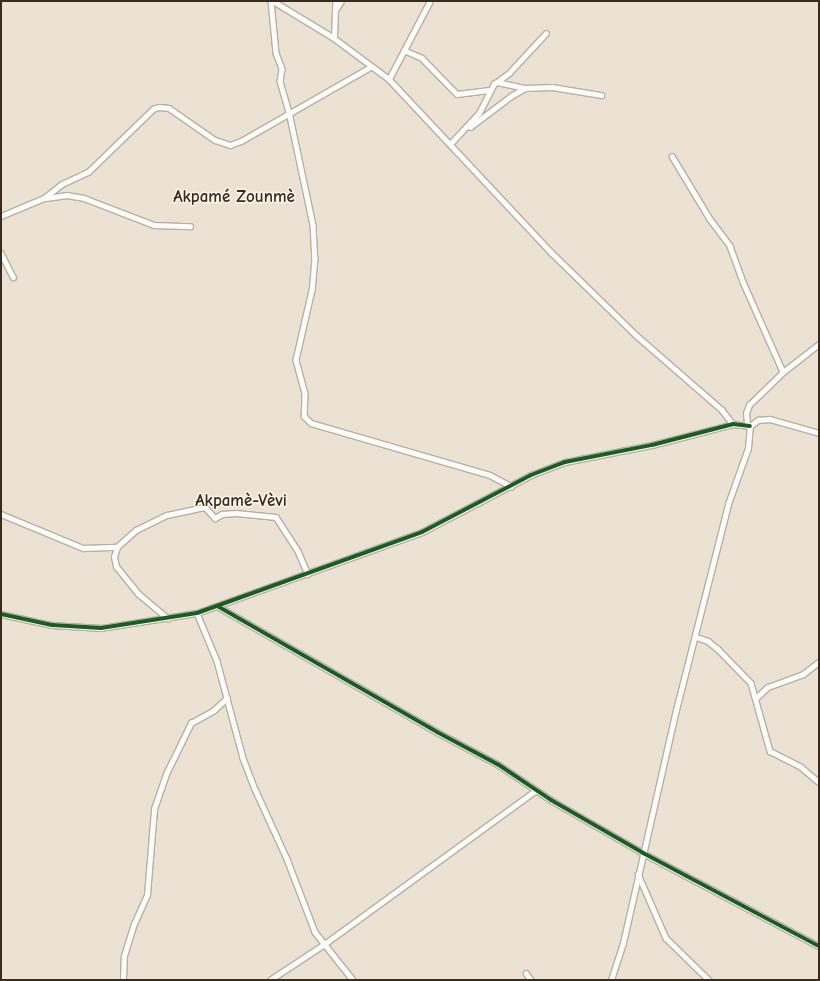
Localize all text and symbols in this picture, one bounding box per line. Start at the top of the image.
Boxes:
district label: Akpamé Zounmè [173,187,295,207]
district label: Akpamè-Vèvi [195,491,287,511]

